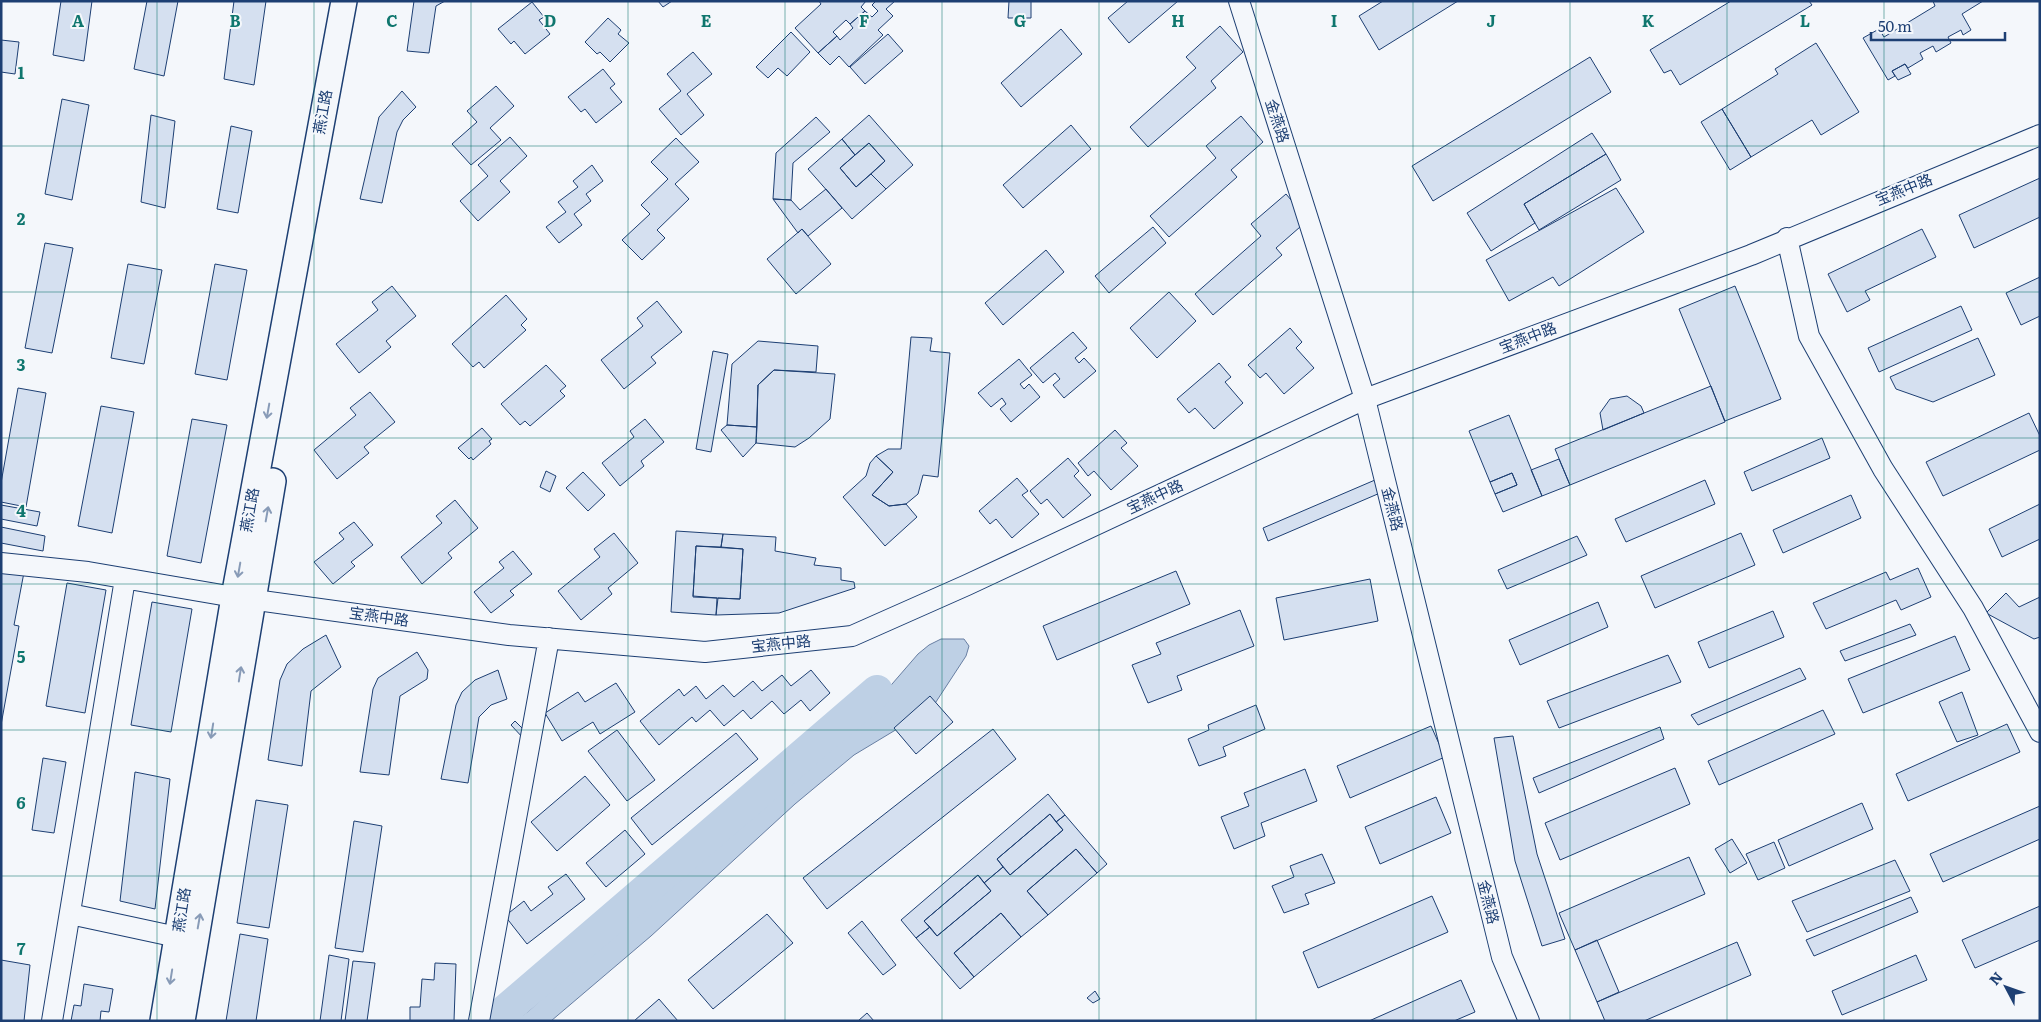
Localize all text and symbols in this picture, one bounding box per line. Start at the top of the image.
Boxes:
text: A [72,8,84,32]
text: B [229,8,241,32]
text: C [386,8,398,32]
text: D [544,8,556,32]
text: E [701,8,712,32]
text: F [859,8,869,32]
text: G [1014,8,1026,32]
text: H [1171,8,1185,32]
text: I [1331,8,1337,32]
text: J [1486,8,1496,32]
text: K [1642,8,1655,32]
text: L [1800,8,1810,32]
scale bar [1871,10,2005,42]
text: 50 m [1878,14,1912,37]
text: 1 [18,60,25,84]
street label: 燕江路 [306,88,337,136]
street label: 金燕路 [1261,96,1296,145]
street label: 宝燕中路 [1871,167,1936,211]
text: 2 [17,206,26,230]
street label: 宝燕中路 [1495,315,1560,358]
text: 3 [17,352,26,376]
one-way arrow [263,402,273,418]
street label: 宝燕中路 [1122,473,1186,519]
street label: 金燕路 [1377,484,1410,533]
street label: 燕江路 [233,486,264,534]
text: 4 [16,498,26,522]
one-way arrow [262,506,272,522]
one-way arrow [233,562,243,578]
street label: 宝燕中路 [348,600,411,631]
street label: 宝燕中路 [750,628,812,657]
text: 5 [17,644,26,668]
one-way arrow [235,667,245,683]
one-way arrow [206,722,216,738]
text: 6 [16,790,26,814]
street label: 金燕路 [1473,877,1506,926]
street label: 燕江路 [166,886,195,934]
one-way arrow [194,913,204,929]
text: 7 [17,936,26,960]
north arrow [1981,962,2031,1012]
text: N [1984,967,2007,989]
one-way arrow [165,969,175,985]

